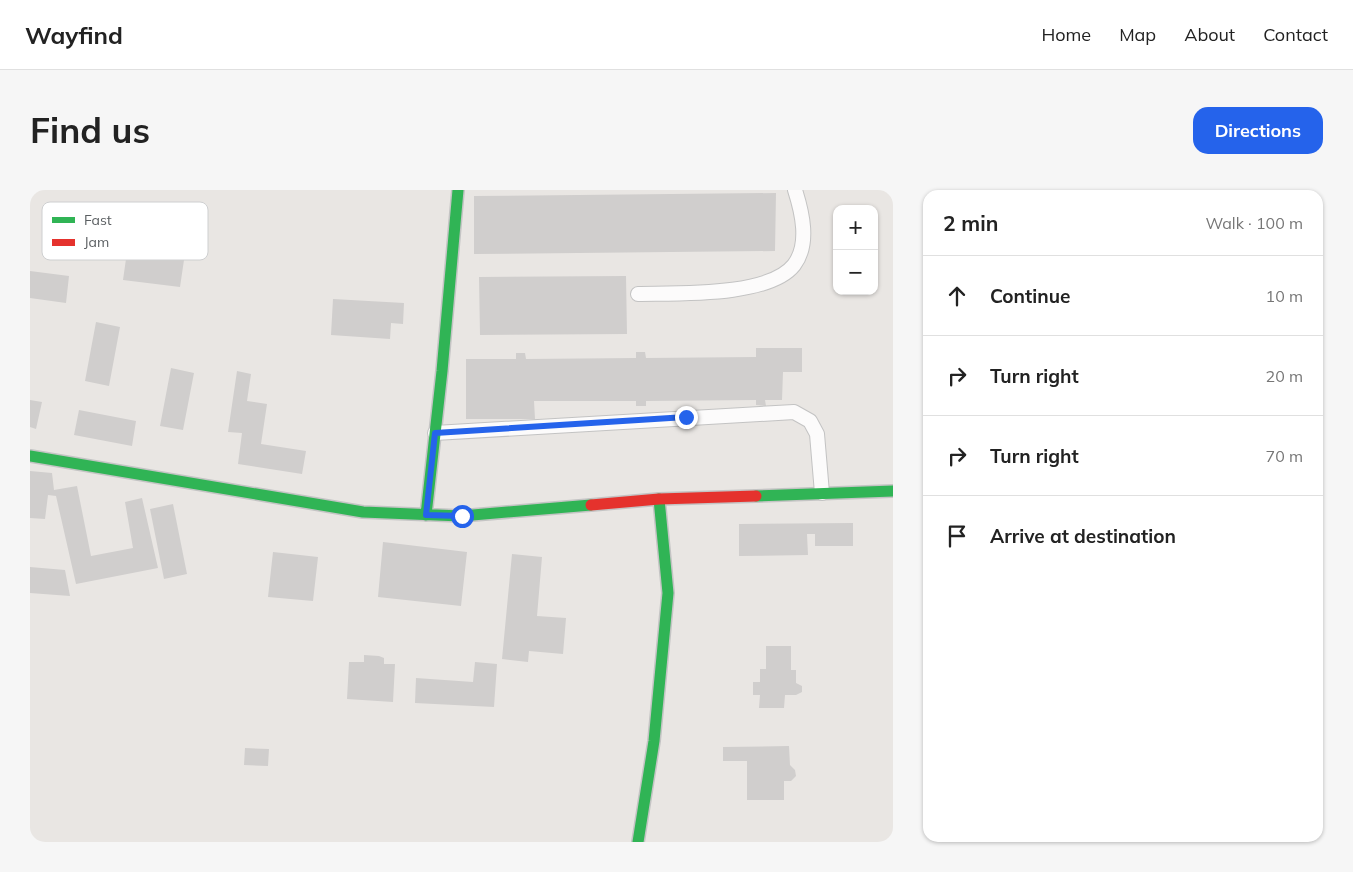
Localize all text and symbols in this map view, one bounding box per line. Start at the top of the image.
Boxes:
text: Wayfind [25,20,123,50]
text: Home [1041,23,1091,46]
text: Map [1119,23,1156,46]
text: About [1184,23,1235,46]
text: Contact [1263,23,1328,46]
button: Directions [1193,107,1323,154]
text: Find us [30,108,150,152]
legend [42,202,208,260]
map controls [833,205,878,295]
button: + [833,205,878,250]
text: 2 min [943,210,998,236]
text: Fast [84,211,112,229]
text: Walk · 100 m [1205,213,1303,233]
text: Jam [84,233,109,251]
button: − [833,250,878,295]
icon: ahead [943,282,971,310]
text: Continue [990,284,1070,308]
text: 10 m [1266,286,1303,306]
icon: right [943,362,971,390]
text: Turn right [990,364,1079,388]
text: 20 m [1266,366,1303,386]
route end [675,406,698,429]
icon: right [943,442,971,470]
text: Turn right [990,444,1079,468]
text: 70 m [1266,446,1303,466]
route start [451,505,474,528]
icon: arrive [943,522,971,550]
text: Arrive at destination [990,524,1176,548]

